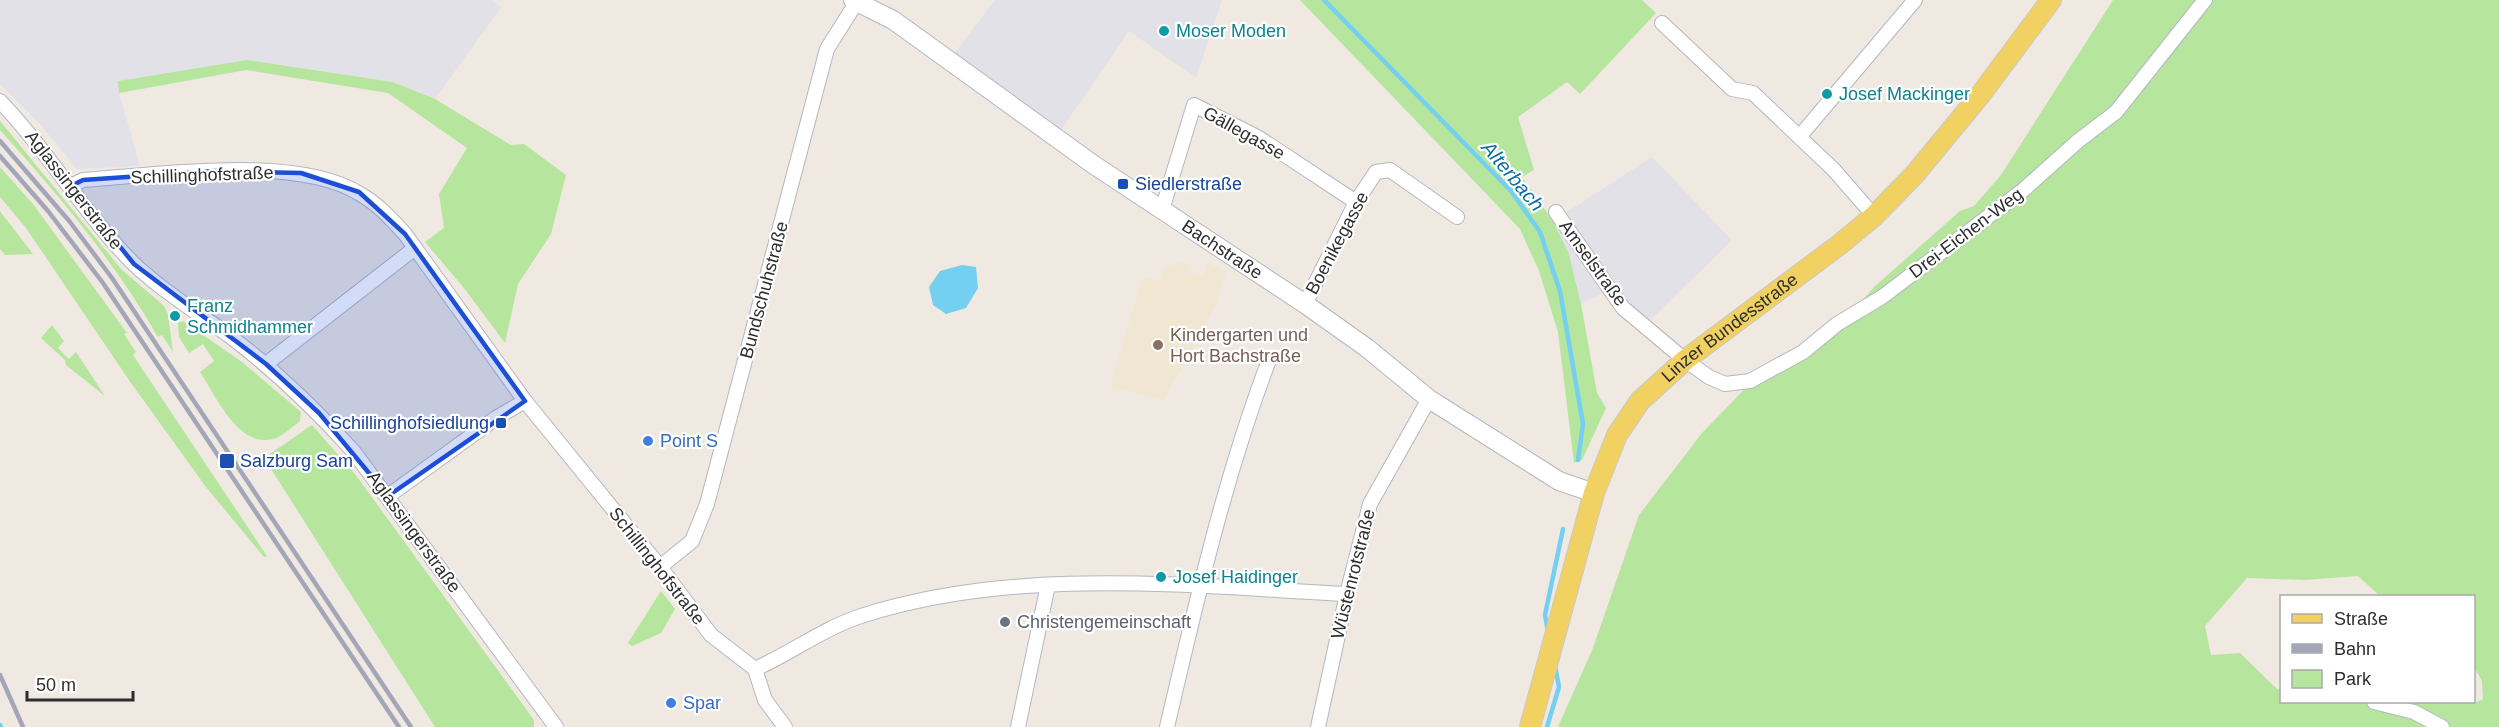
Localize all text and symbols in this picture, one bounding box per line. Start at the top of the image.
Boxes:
place label: Moser Moden [1176,21,1286,41]
marker: Moser Moden [1157,24,1171,38]
place label: Josef Mackinger [1839,84,1970,104]
marker: Josef Mackinger [1820,87,1834,101]
street label: Gällegasse [1200,102,1288,164]
street label: Aglassingerstraße [21,127,127,253]
water label: Alterbach [1477,136,1549,215]
street label: Schillinghofstraße [130,163,274,187]
place label: Siedlerstraße [1135,174,1242,194]
marker: Siedlerstraße [1116,177,1130,191]
street label: Drei-Eichen-Weg [1905,184,2027,282]
street label: Boenikegasse [1302,188,1372,298]
street label: Bachstraße [1178,216,1266,283]
street label: Amselstraße [1555,216,1631,310]
street label: Bundschuhstraße [736,219,792,361]
street label: Linzer Bundesstraße [1658,269,1802,386]
place label: Franz Schmidhammer [187,296,313,337]
marker: Franz Schmidhammer [168,309,182,323]
place label: Kindergarten und Hort Bachstraße [1170,325,1308,366]
marker: Kindergarten und Hort Bachstraße [1151,338,1165,352]
place label: Schillinghofsiedlung [330,413,489,433]
marker: Schillinghofsiedlung [494,416,508,430]
place label: Point S [660,431,718,451]
marker: Point S [641,434,655,448]
place label: Salzburg Sam [240,451,353,471]
marker: Salzburg Sam [218,452,236,470]
street label: Aglassingerstraße [363,467,465,597]
street label: Schillinghofstraße [605,503,709,629]
street label: Wüstenrotstraße [1327,507,1379,641]
place label: Josef Haidinger [1173,567,1298,587]
marker: Josef Haidinger [1154,570,1168,584]
legend [2280,595,2475,703]
text: Straße [2334,609,2388,629]
place label: Christengemeinschaft [1017,612,1191,632]
marker: Christengemeinschaft [998,615,1012,629]
text: Bahn [2334,639,2376,659]
scale bar [27,664,134,702]
text: Park [2334,669,2372,689]
text: 50 m [36,675,76,695]
place label: Spar [683,693,721,713]
marker: Spar [664,696,678,710]

